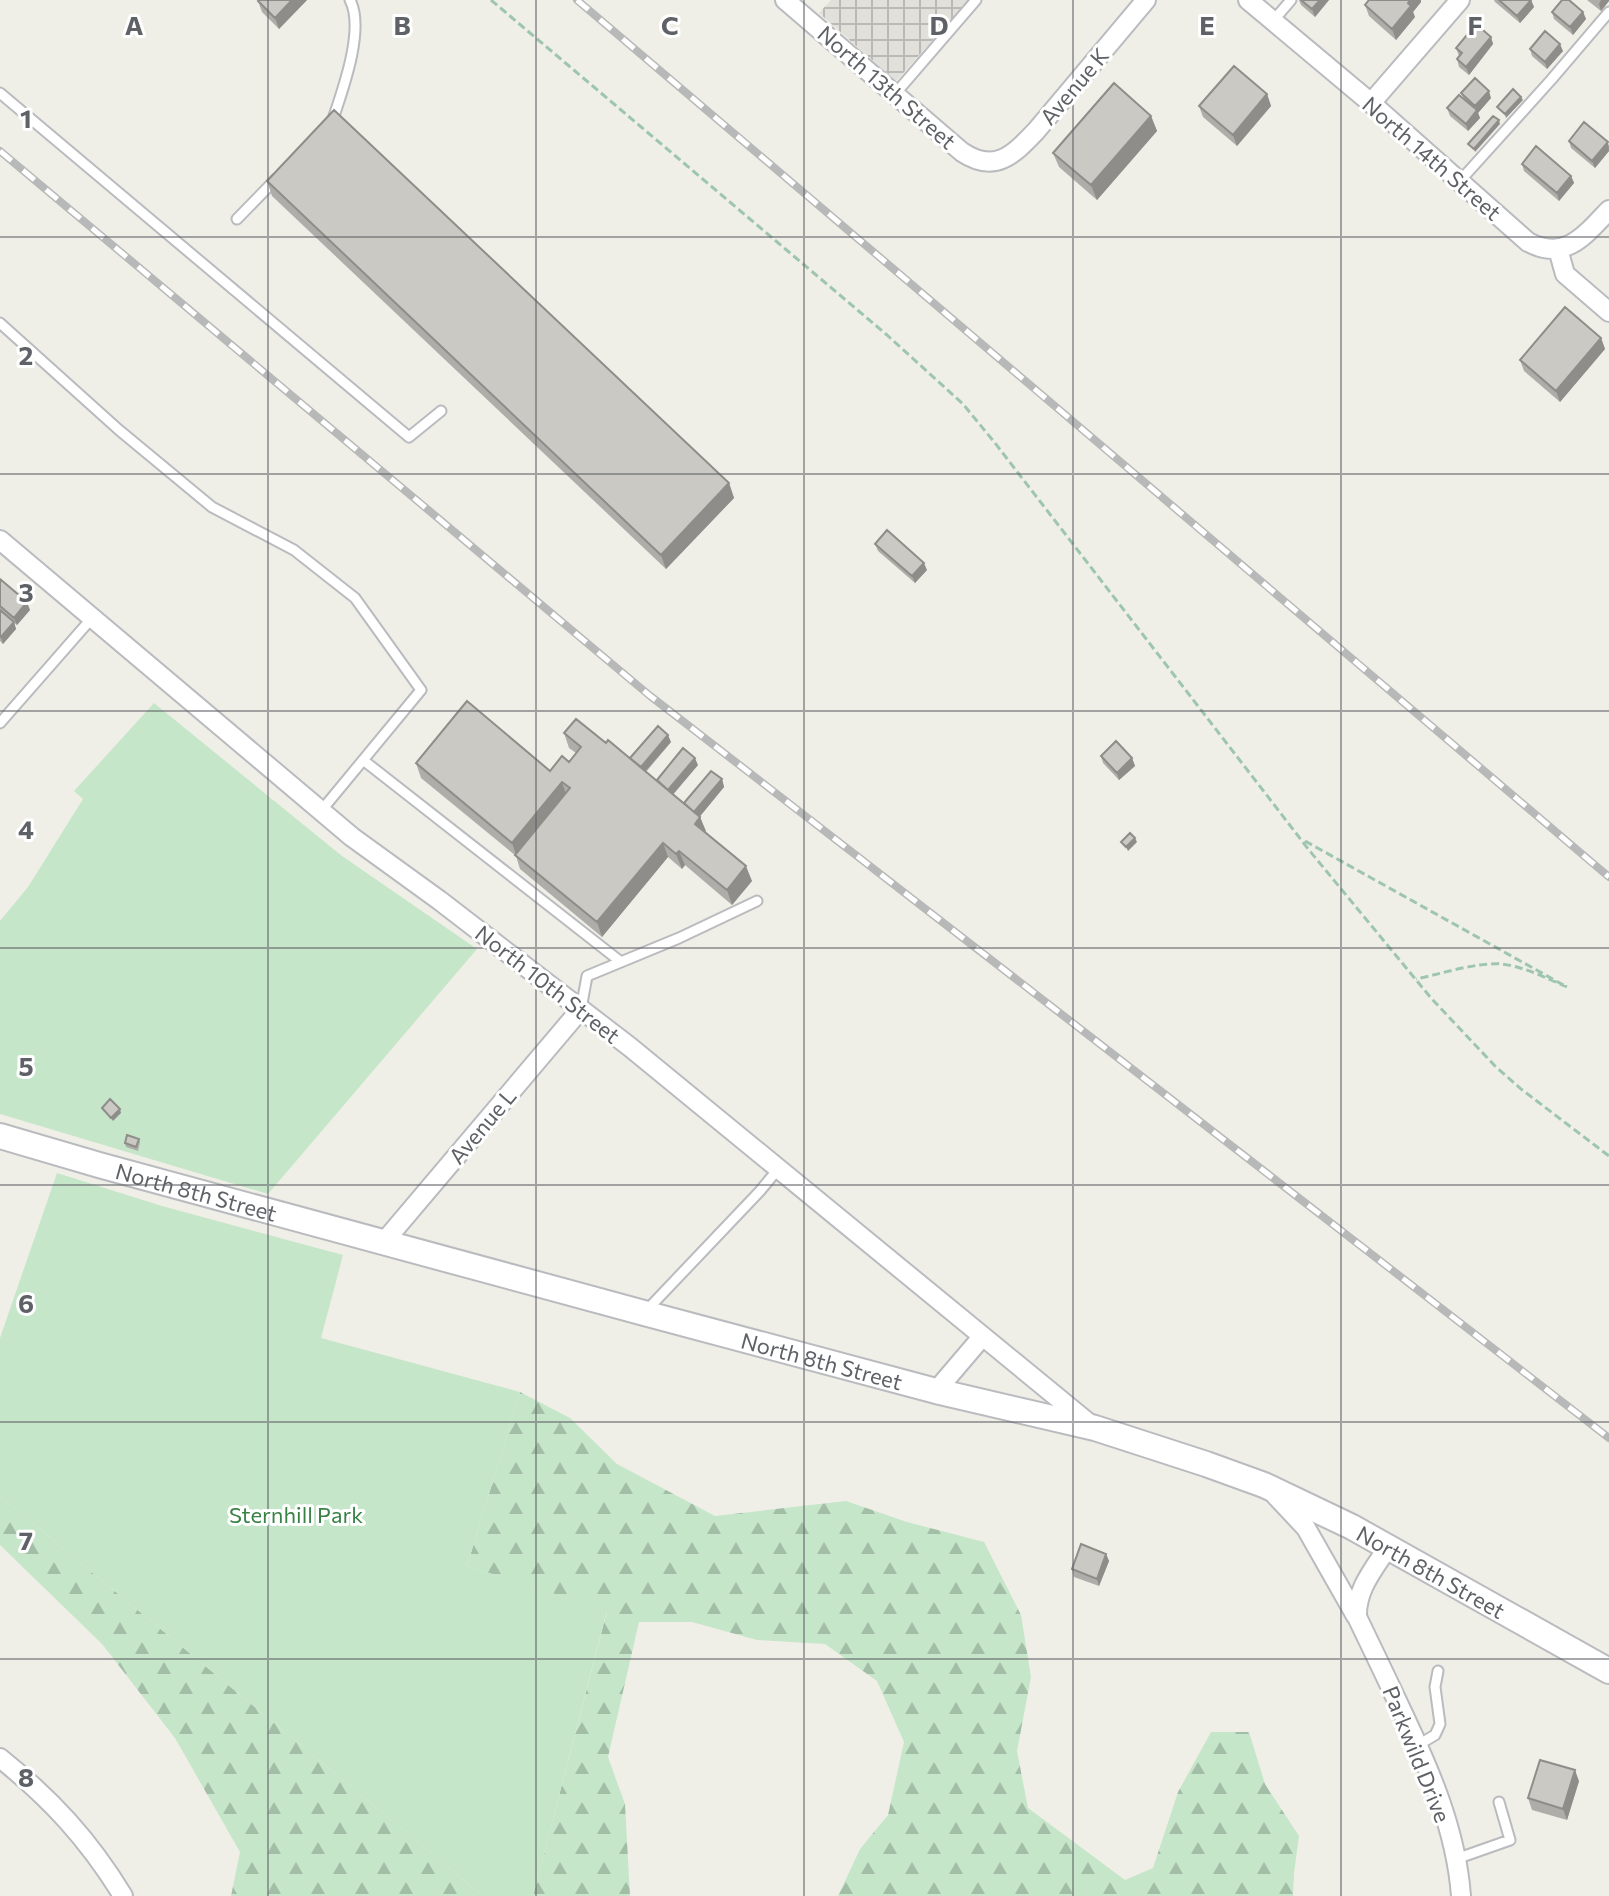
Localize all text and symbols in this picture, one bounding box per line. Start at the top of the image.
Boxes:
text: A [125,9,144,40]
text: B [393,9,411,40]
text: C [661,9,679,40]
text: D [929,9,949,40]
text: E [1199,9,1215,40]
text: F [1467,9,1483,40]
street label: North 13th Street [812,20,962,154]
street label: Avenue K [1034,42,1114,130]
street label: North 14th Street [1357,90,1507,226]
text: 1 [20,102,32,133]
text: 2 [19,339,33,370]
text: 3 [18,576,34,607]
text: 4 [18,813,34,844]
street label: North 10th Street [470,919,626,1049]
text: 5 [18,1050,34,1081]
street label: Avenue L [443,1083,521,1169]
street label: North 8th Street [113,1157,280,1226]
text: 6 [18,1287,34,1318]
street label: North 8th Street [738,1326,905,1395]
park label: Sternhill Park [229,1501,363,1528]
street label: North 8th Street [1352,1519,1510,1624]
text: 7 [19,1524,33,1555]
street label: Parkwild Drive [1377,1682,1457,1826]
text: 8 [18,1761,34,1792]

